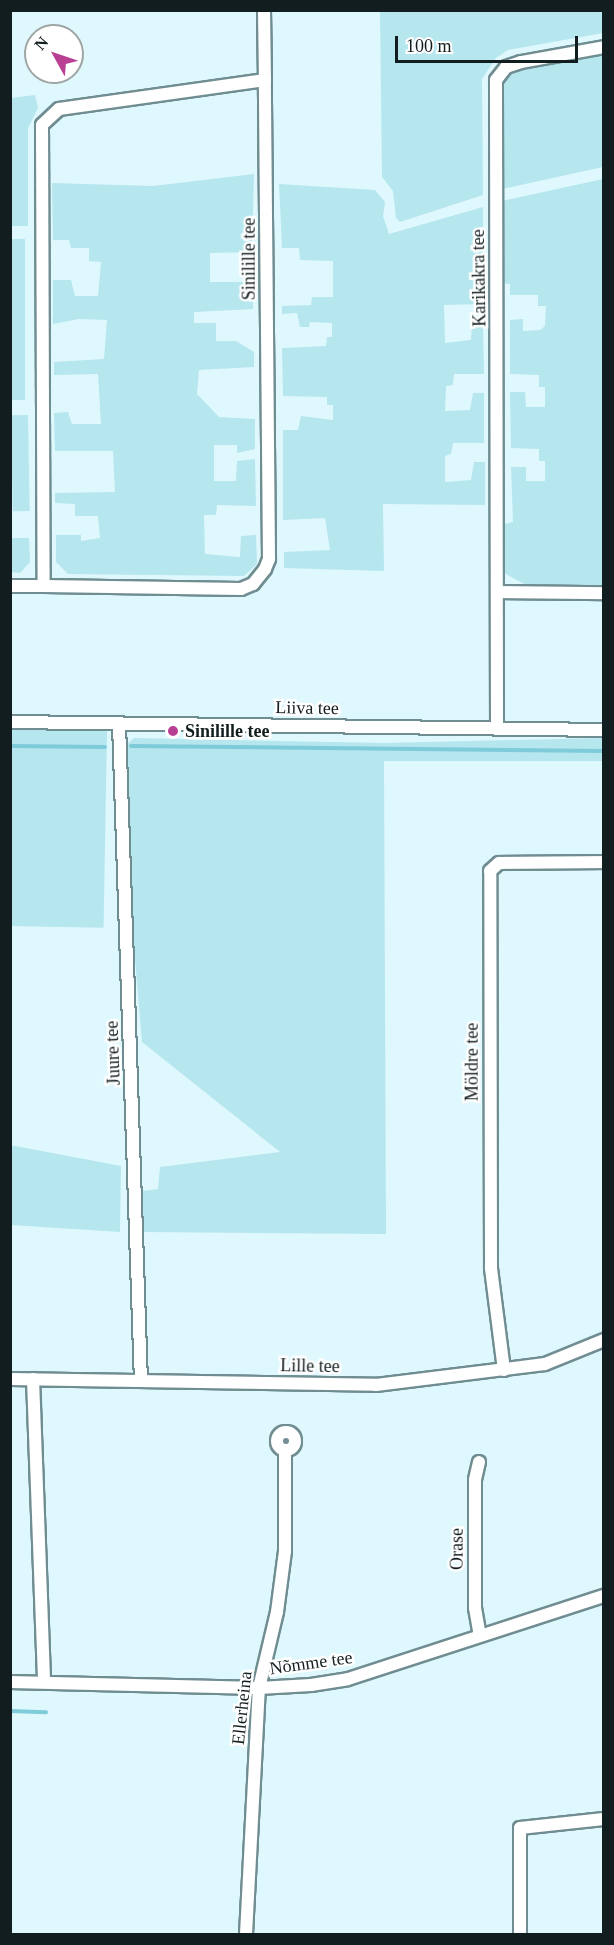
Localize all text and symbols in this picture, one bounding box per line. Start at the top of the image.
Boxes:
north arrow [24,24,84,84]
scale bar [398,24,581,62]
text: N [31,34,52,53]
text: 100 m [406,36,452,56]
street label: Sinilille tee [238,218,260,300]
street label: Karikakra tee [467,229,491,327]
street label: Liiva tee [275,697,339,719]
place label: Sinilille tee [185,720,269,742]
marker: Sinilille tee [166,724,180,738]
street label: Juure tee [101,1020,125,1086]
street label: Möldre tee [461,1023,483,1101]
street label: Lille tee [280,1355,340,1377]
street label: Orase [446,1528,468,1570]
street label: Nõmme tee [268,1646,354,1680]
street label: Ellerheina [227,1670,257,1746]

